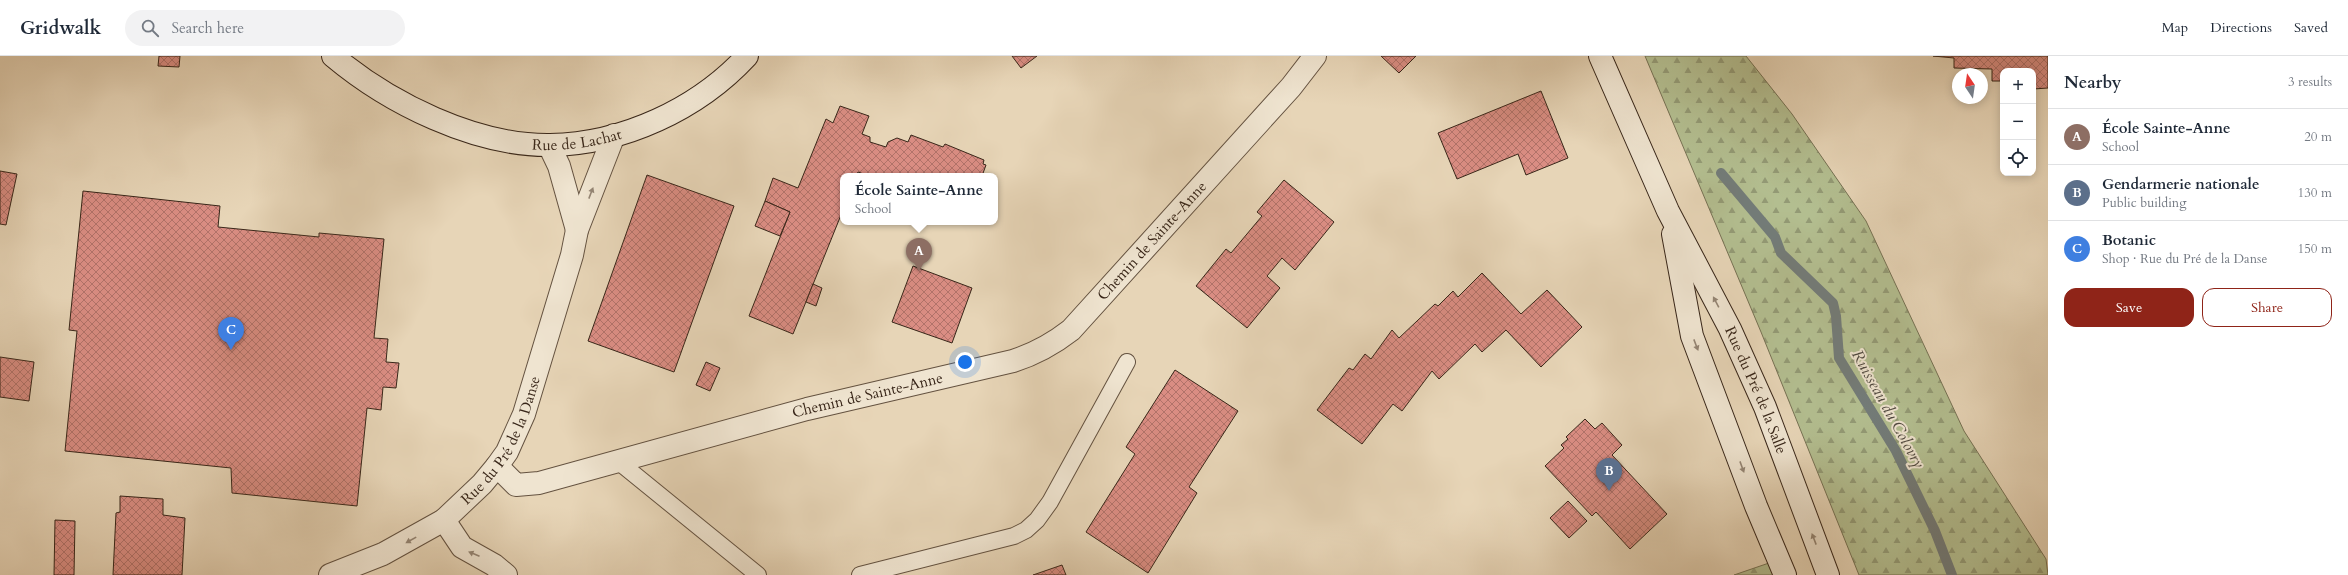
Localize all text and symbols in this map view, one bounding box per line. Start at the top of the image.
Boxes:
search box [125,10,405,46]
text: Gridwalk [20,15,101,41]
icon: search [139,17,161,39]
text: Search here [171,18,244,38]
text: Map [2162,18,2188,37]
text: Directions [2210,18,2272,37]
text: Saved [2294,18,2328,37]
north arrow [1952,68,1988,104]
map controls [2000,68,2036,176]
button: + [2000,68,2036,104]
text: Nearby [2064,71,2121,94]
text: 3 results [2288,73,2332,91]
button: − [2000,104,2036,140]
text: École Sainte-Anne [2102,118,2231,138]
street label: Rue de Lachat [531,124,624,155]
text: A [2072,128,2082,146]
text: 20 m [2304,128,2332,146]
text: School [2102,138,2139,156]
button: locate [2000,140,2036,176]
popup [840,173,998,225]
text: Gendarmerie nationale [2102,174,2259,194]
street label: Chemin de Sainte-Anne [1093,177,1211,305]
text: École Sainte-Anne [855,180,983,200]
text: B [2072,184,2082,202]
text: 130 m [2298,184,2332,202]
one-way arrow [588,187,594,199]
text: Public building [2102,194,2187,212]
text: School [855,200,892,218]
text: Botanic [2102,230,2156,250]
pin: A [906,238,932,271]
text: C [2072,240,2082,258]
text: 150 m [2298,240,2332,258]
text: Shop · Rue du Pré de la Danse [2102,250,2267,268]
button: Save [2064,288,2194,327]
button: Share [2202,288,2332,327]
one-way arrow [1713,297,1719,308]
pin: C [218,317,244,350]
street label: Rue du Pré de la Salle [1720,323,1792,457]
one-way arrow [1693,340,1699,352]
water label: Ruisseau du Colovry [1846,346,1930,472]
your location [955,352,975,372]
street label: Chemin de Sainte-Anne [790,368,945,423]
street label: Rue du Pré de la Danse [456,373,545,509]
pin: B [1596,458,1622,491]
one-way arrow [1739,461,1745,473]
one-way arrow [1811,532,1817,544]
one-way arrow [405,537,417,543]
one-way arrow [467,550,479,556]

